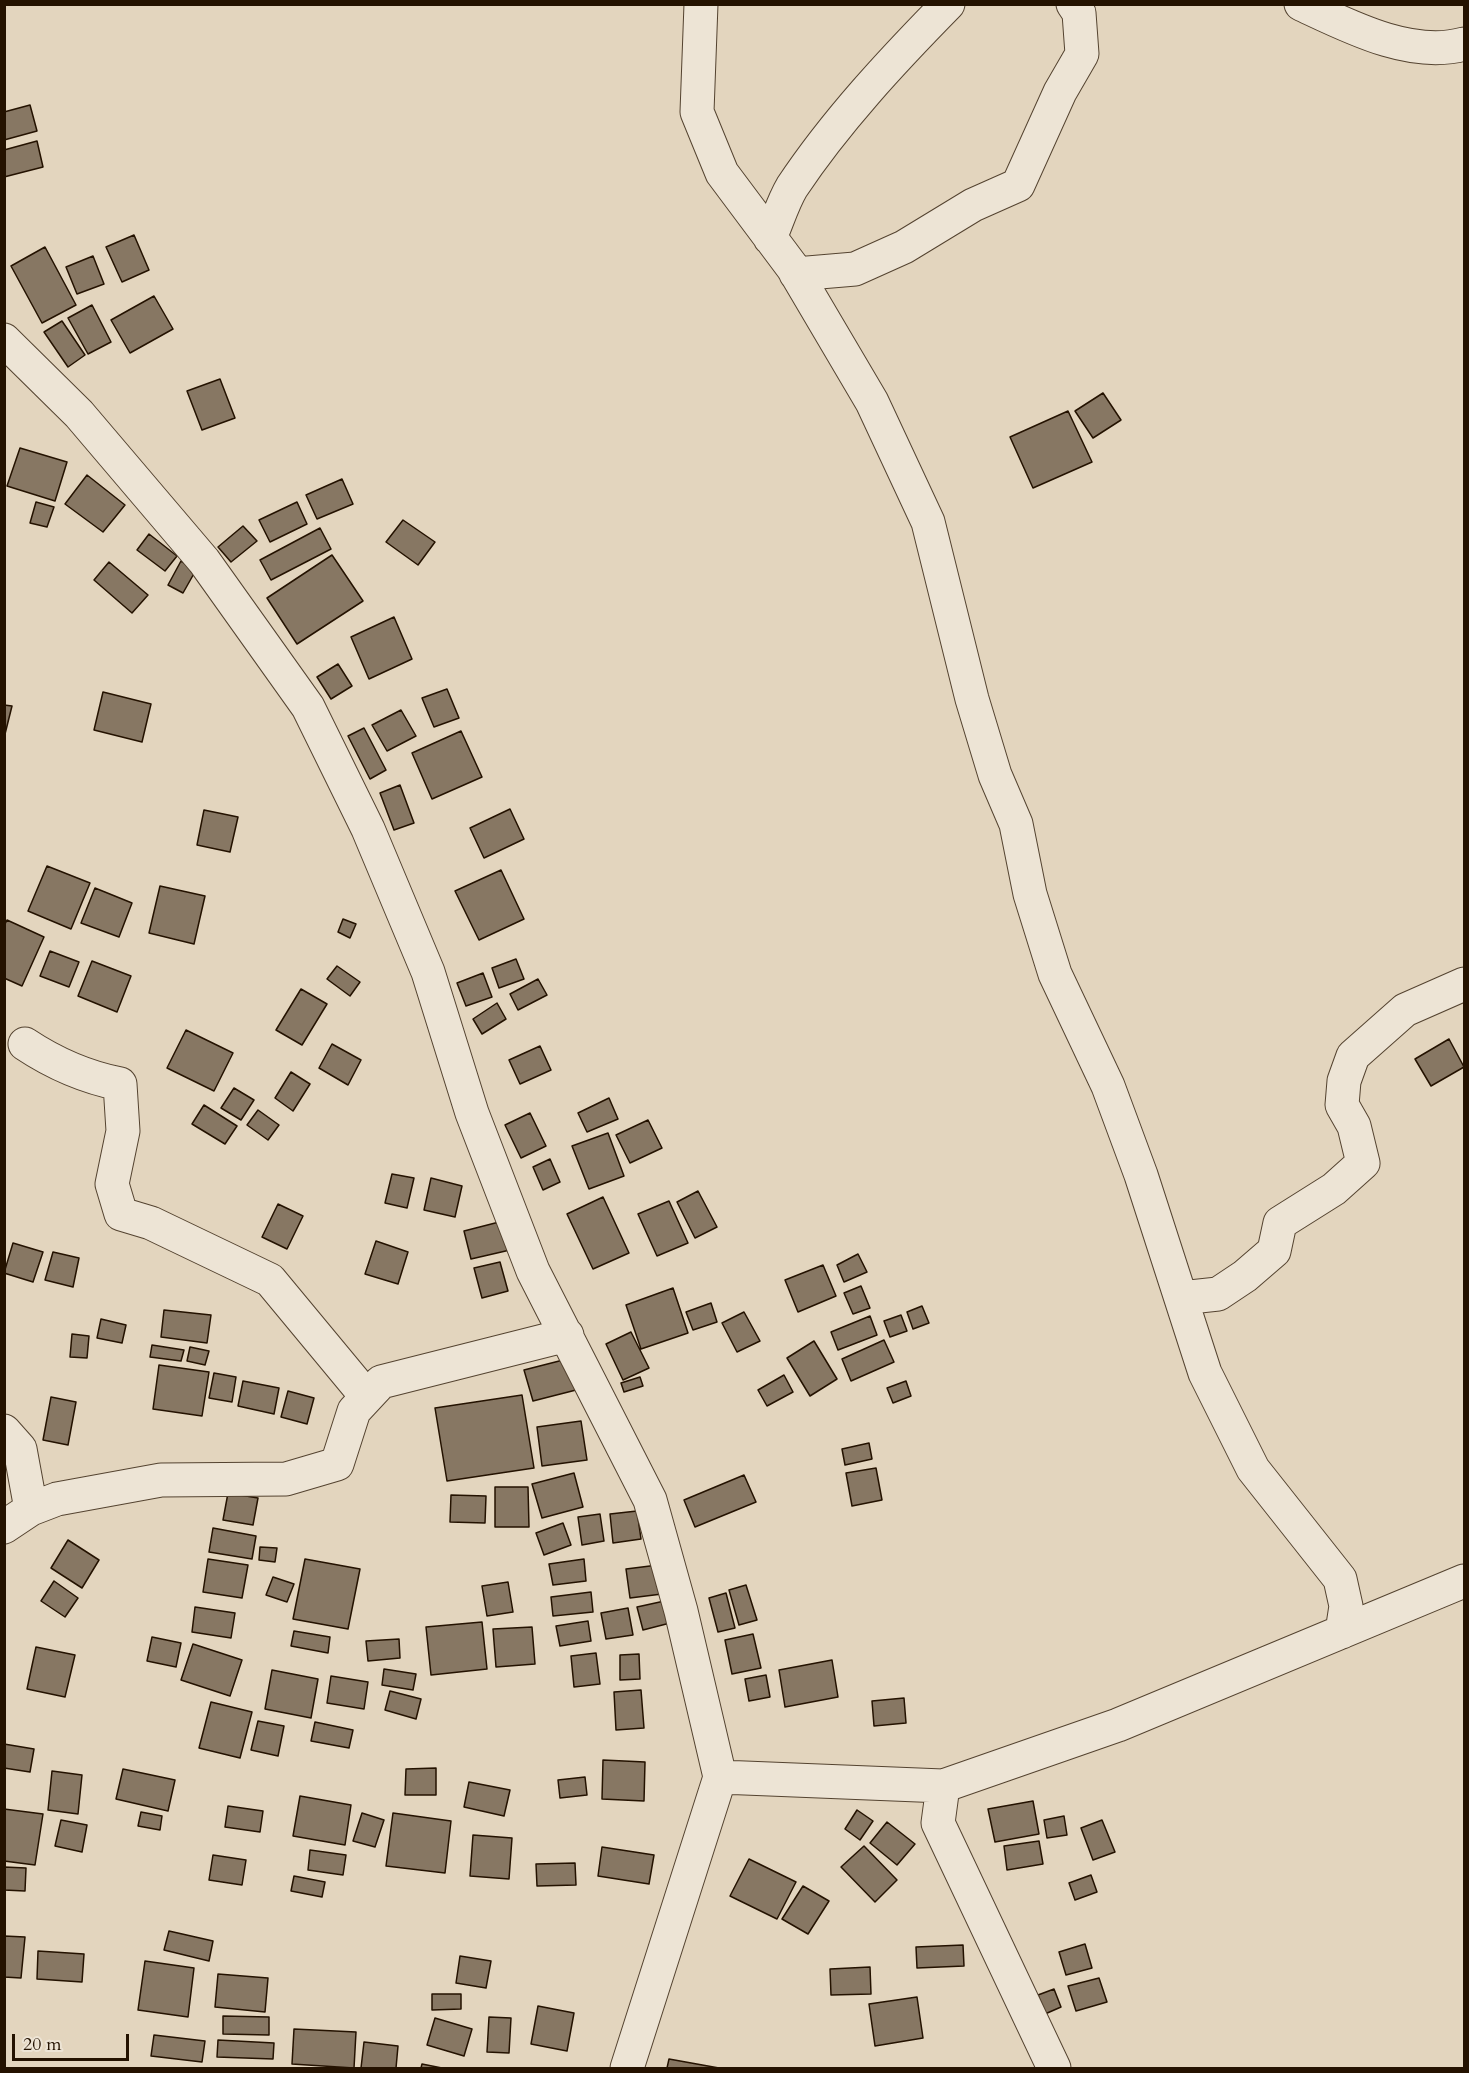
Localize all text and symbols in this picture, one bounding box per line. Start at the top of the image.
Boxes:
scale bar [15,2022,132,2060]
text: 20 m [23,2032,62,2057]

